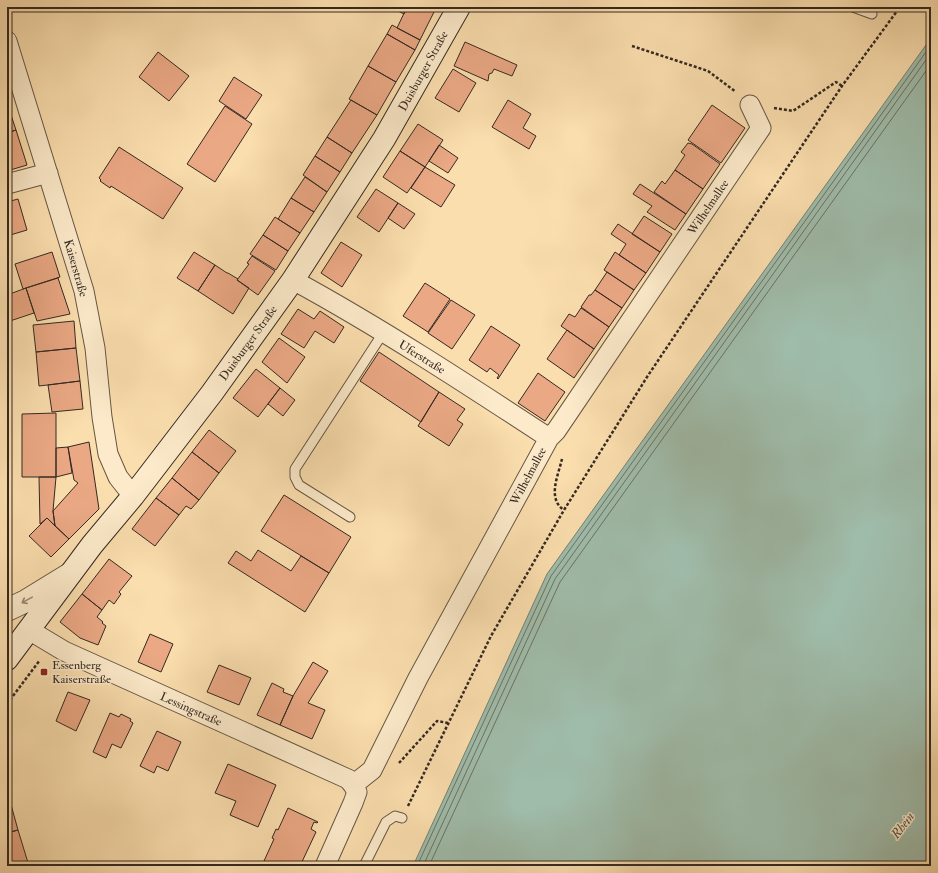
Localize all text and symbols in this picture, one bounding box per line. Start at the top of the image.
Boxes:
street label: Duisburger Straße [395,29,452,114]
street label: Wilhelmallee [684,177,732,239]
street label: Kaiserstraße [60,238,91,299]
street label: Duisburger Straße [216,303,281,384]
street label: Uferstraße [396,337,448,378]
street label: Wilhelmallee [507,445,550,509]
one-way arrow [21,597,33,604]
place label: Essenberg Kaiserstraße [52,658,111,687]
marker: Essenberg Kaiserstraße [39,667,49,677]
street label: Lessingstraße [158,689,224,730]
water label: Rhein [887,809,918,843]

